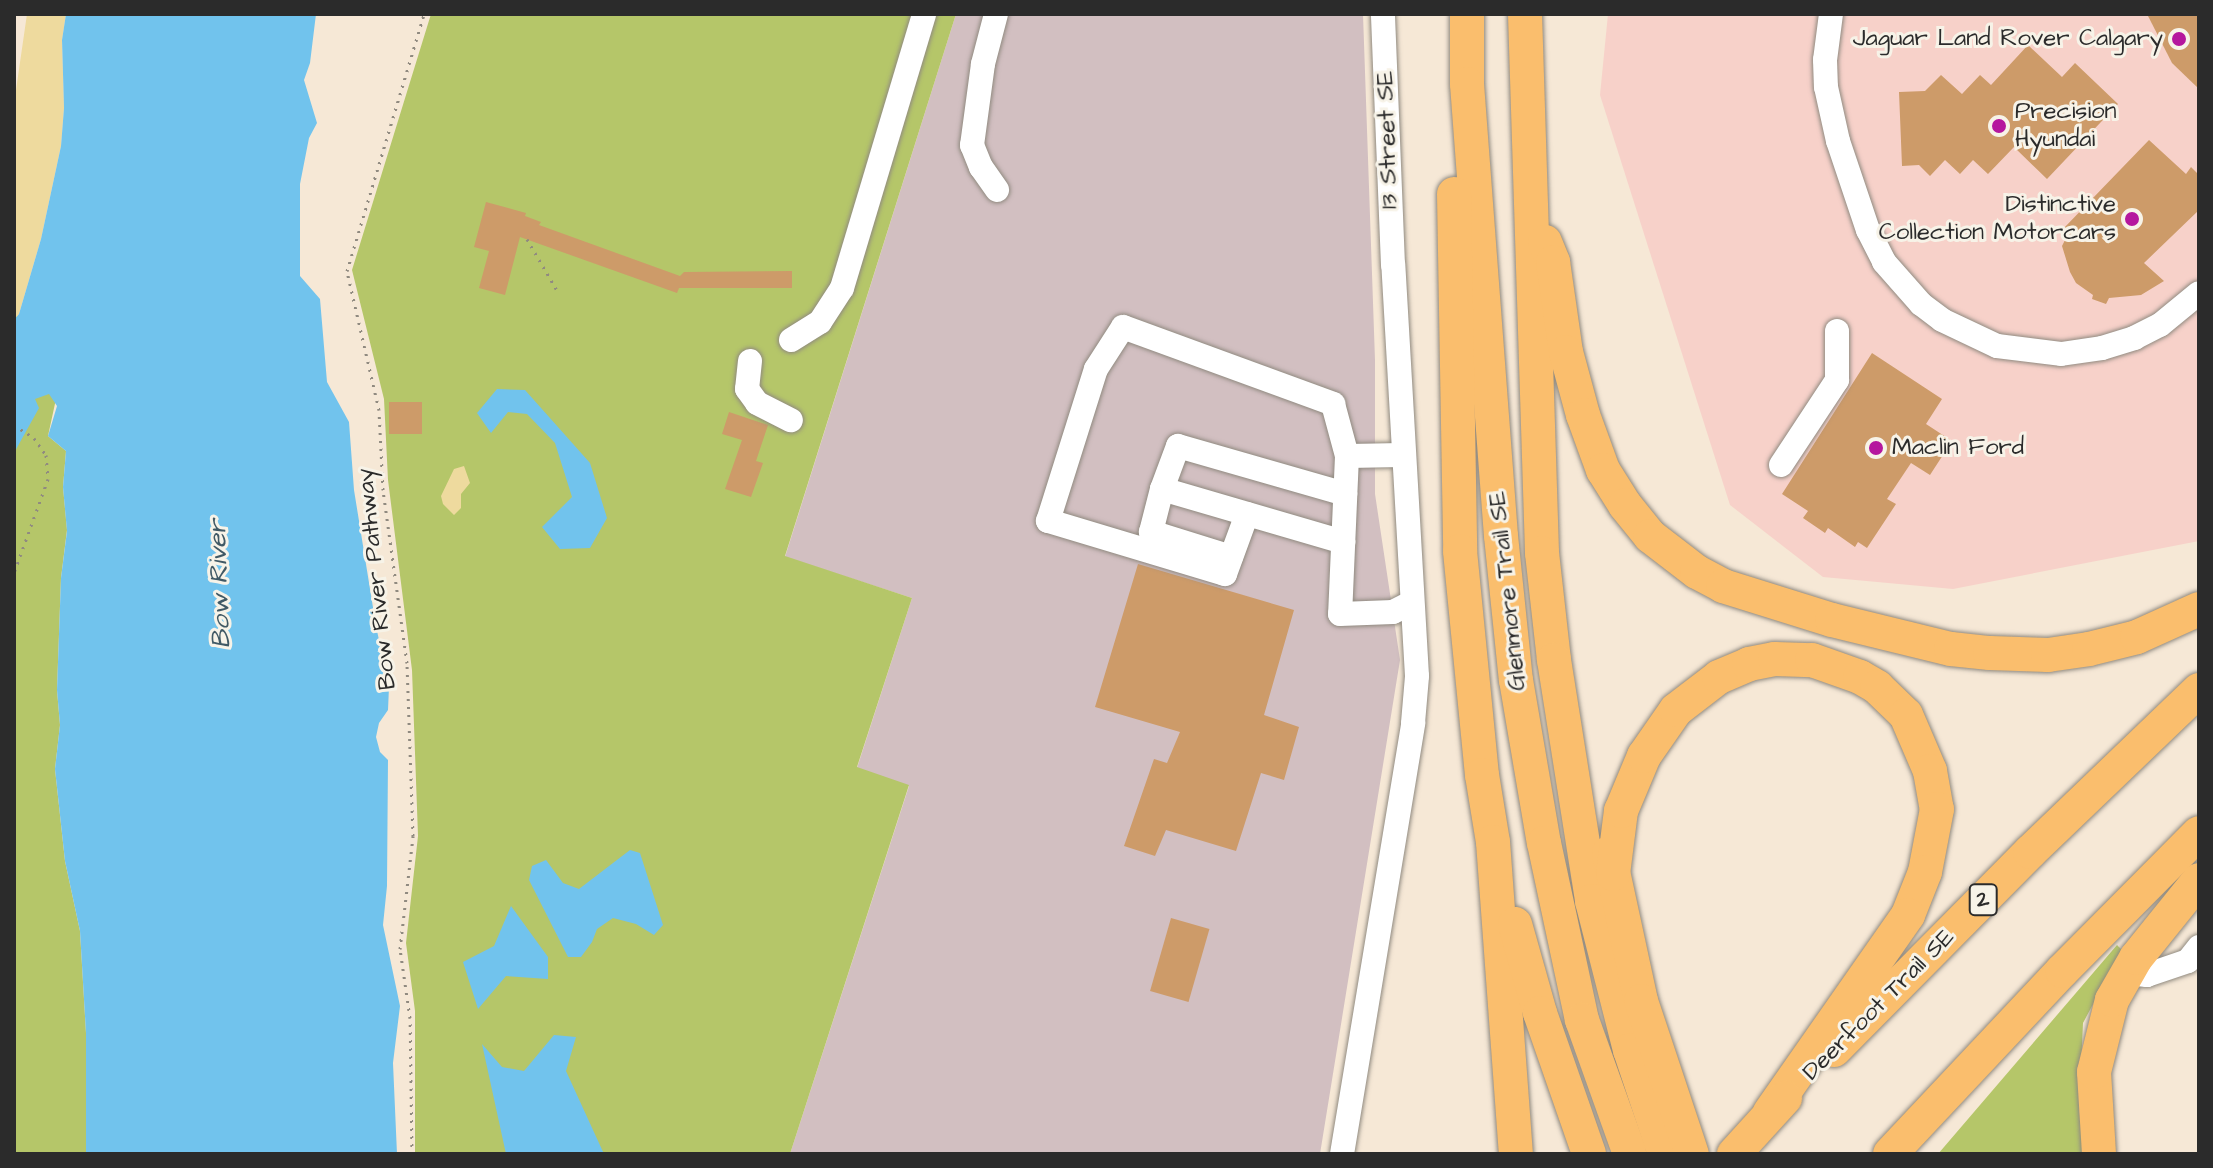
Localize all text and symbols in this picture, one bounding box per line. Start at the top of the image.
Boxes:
place label: Jaguar Land Rover Calgary [1853,25,2163,53]
marker: Jaguar Land Rover Calgary [2170,30,2188,48]
street label: 13 Street SE [1371,70,1405,210]
place label: Precision Hyundai [2015,98,2117,154]
marker: Precision Hyundai [1990,117,2008,135]
place label: Distinctive Collection Motorcars [1879,191,2116,247]
marker: Distinctive Collection Motorcars [2123,210,2141,228]
place label: Maclin Ford [1892,434,2024,462]
marker: Maclin Ford [1867,439,1885,457]
street label: Bow River Pathway [351,467,403,691]
street label: Glenmore Trail SE [1483,490,1533,692]
water label: Bow River [202,519,238,649]
road number: 2 [1967,882,1999,918]
street label: Deerfoot Trail SE [1797,923,1961,1087]

